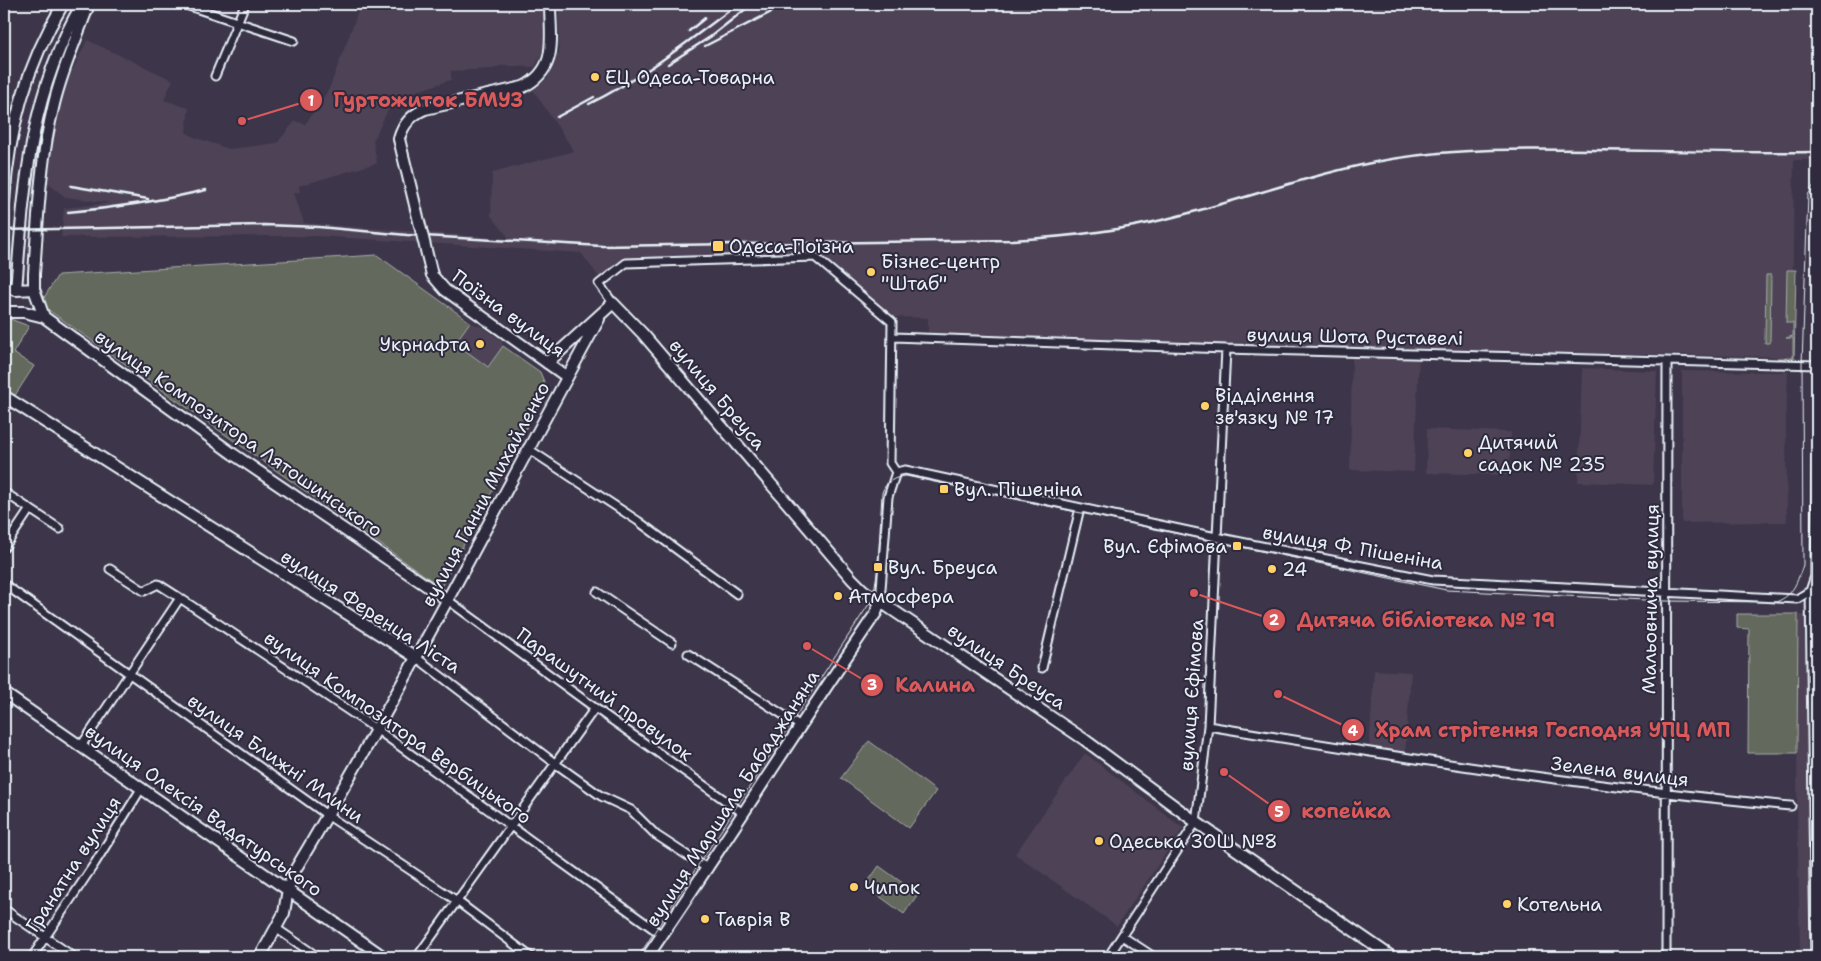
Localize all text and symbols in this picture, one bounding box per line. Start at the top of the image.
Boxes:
place label: ЕЦ Одеса-Товарна [605,65,775,90]
marker: ЕЦ Одеса-Товарна [589,71,601,83]
callout: Гуртожиток БМУЗ [299,83,533,118]
text: Гуртожиток БМУЗ [333,87,523,113]
text: 1 [308,91,315,111]
place label: Одеса-Поїзна [729,234,854,259]
marker: Одеса-Поїзна [711,239,725,253]
place label: Бізнес-центр "Штаб" [881,249,1000,296]
street label: Поїзна вулиця [447,264,570,363]
marker: Бізнес-центр "Штаб" [865,266,877,278]
street label: вулиця Шота Руставелі [1246,322,1464,351]
street label: вулиця Композитора Лятошинського [90,324,388,543]
place label: Укрнафта [380,332,470,357]
street label: вулиця Бреуса [664,333,772,455]
marker: Укрнафта [474,338,486,350]
street label: вулиця Ганни Михайленко [415,377,555,611]
place label: Відділення зв'язку № 17 [1215,383,1334,430]
marker: Відділення зв'язку № 17 [1199,400,1211,412]
place label: Дитячий садок № 235 [1478,430,1605,477]
marker: Дитячий садок № 235 [1462,447,1474,459]
place label: Вул. Пішеніна [954,477,1082,502]
marker: Вул. Пішеніна [938,483,950,495]
street label: Мальовнича вулиця [1636,504,1665,694]
street label: вулиця Ф. Пішеніна [1261,519,1445,576]
place label: Вул. Єфімова [1103,534,1227,559]
marker: Вул. Єфімова [1231,540,1243,552]
street label: вулиця Ференца Ліста [276,544,466,679]
place label: Вул. Бреуса [888,555,998,580]
place label: 24 [1282,557,1307,582]
marker: Вул. Бреуса [872,561,884,573]
marker: 24 [1266,563,1278,575]
place label: Атмосфера [848,584,954,609]
marker: Атмосфера [832,590,844,602]
callout: Дитяча бібліотека № 19 [1262,602,1565,637]
text: Дитяча бібліотека № 19 [1297,607,1555,633]
text: 2 [1269,610,1280,630]
street label: вулиця Бреуса [943,617,1071,715]
street label: вулиця Єфімова [1174,618,1209,772]
street label: Парашутний провулок [512,622,698,767]
street label: вулиця Композитора Вербицького [259,625,536,830]
street label: вулиця Маршала Бабаджаняна [640,665,825,931]
callout: Калина [860,667,985,702]
text: Калина [895,672,975,698]
text: 3 [867,675,877,695]
street label: вулиця Ближні Млини [183,688,369,829]
callout: Храм стрітення Господня УПЦ МП [1341,713,1741,748]
text: Храм стрітення Господня УПЦ МП [1376,717,1730,743]
street label: вулиця Олексія Вадатурського [80,719,327,902]
text: 4 [1348,721,1359,741]
street label: Зелена вулиця [1550,751,1690,792]
street label: Гранатна вулиця [20,791,127,937]
callout: копейка [1266,794,1401,829]
text: копейка [1301,798,1391,824]
text: 5 [1274,802,1284,822]
place label: Одеська ЗОШ №8 [1109,829,1277,854]
marker: Одеська ЗОШ №8 [1093,835,1105,847]
place label: Чипок [864,875,920,900]
marker: Чипок [848,881,860,893]
place label: Котельна [1517,892,1602,917]
marker: Котельна [1501,898,1513,910]
place label: Таврія В [715,907,791,932]
marker: Таврія В [699,913,711,925]

